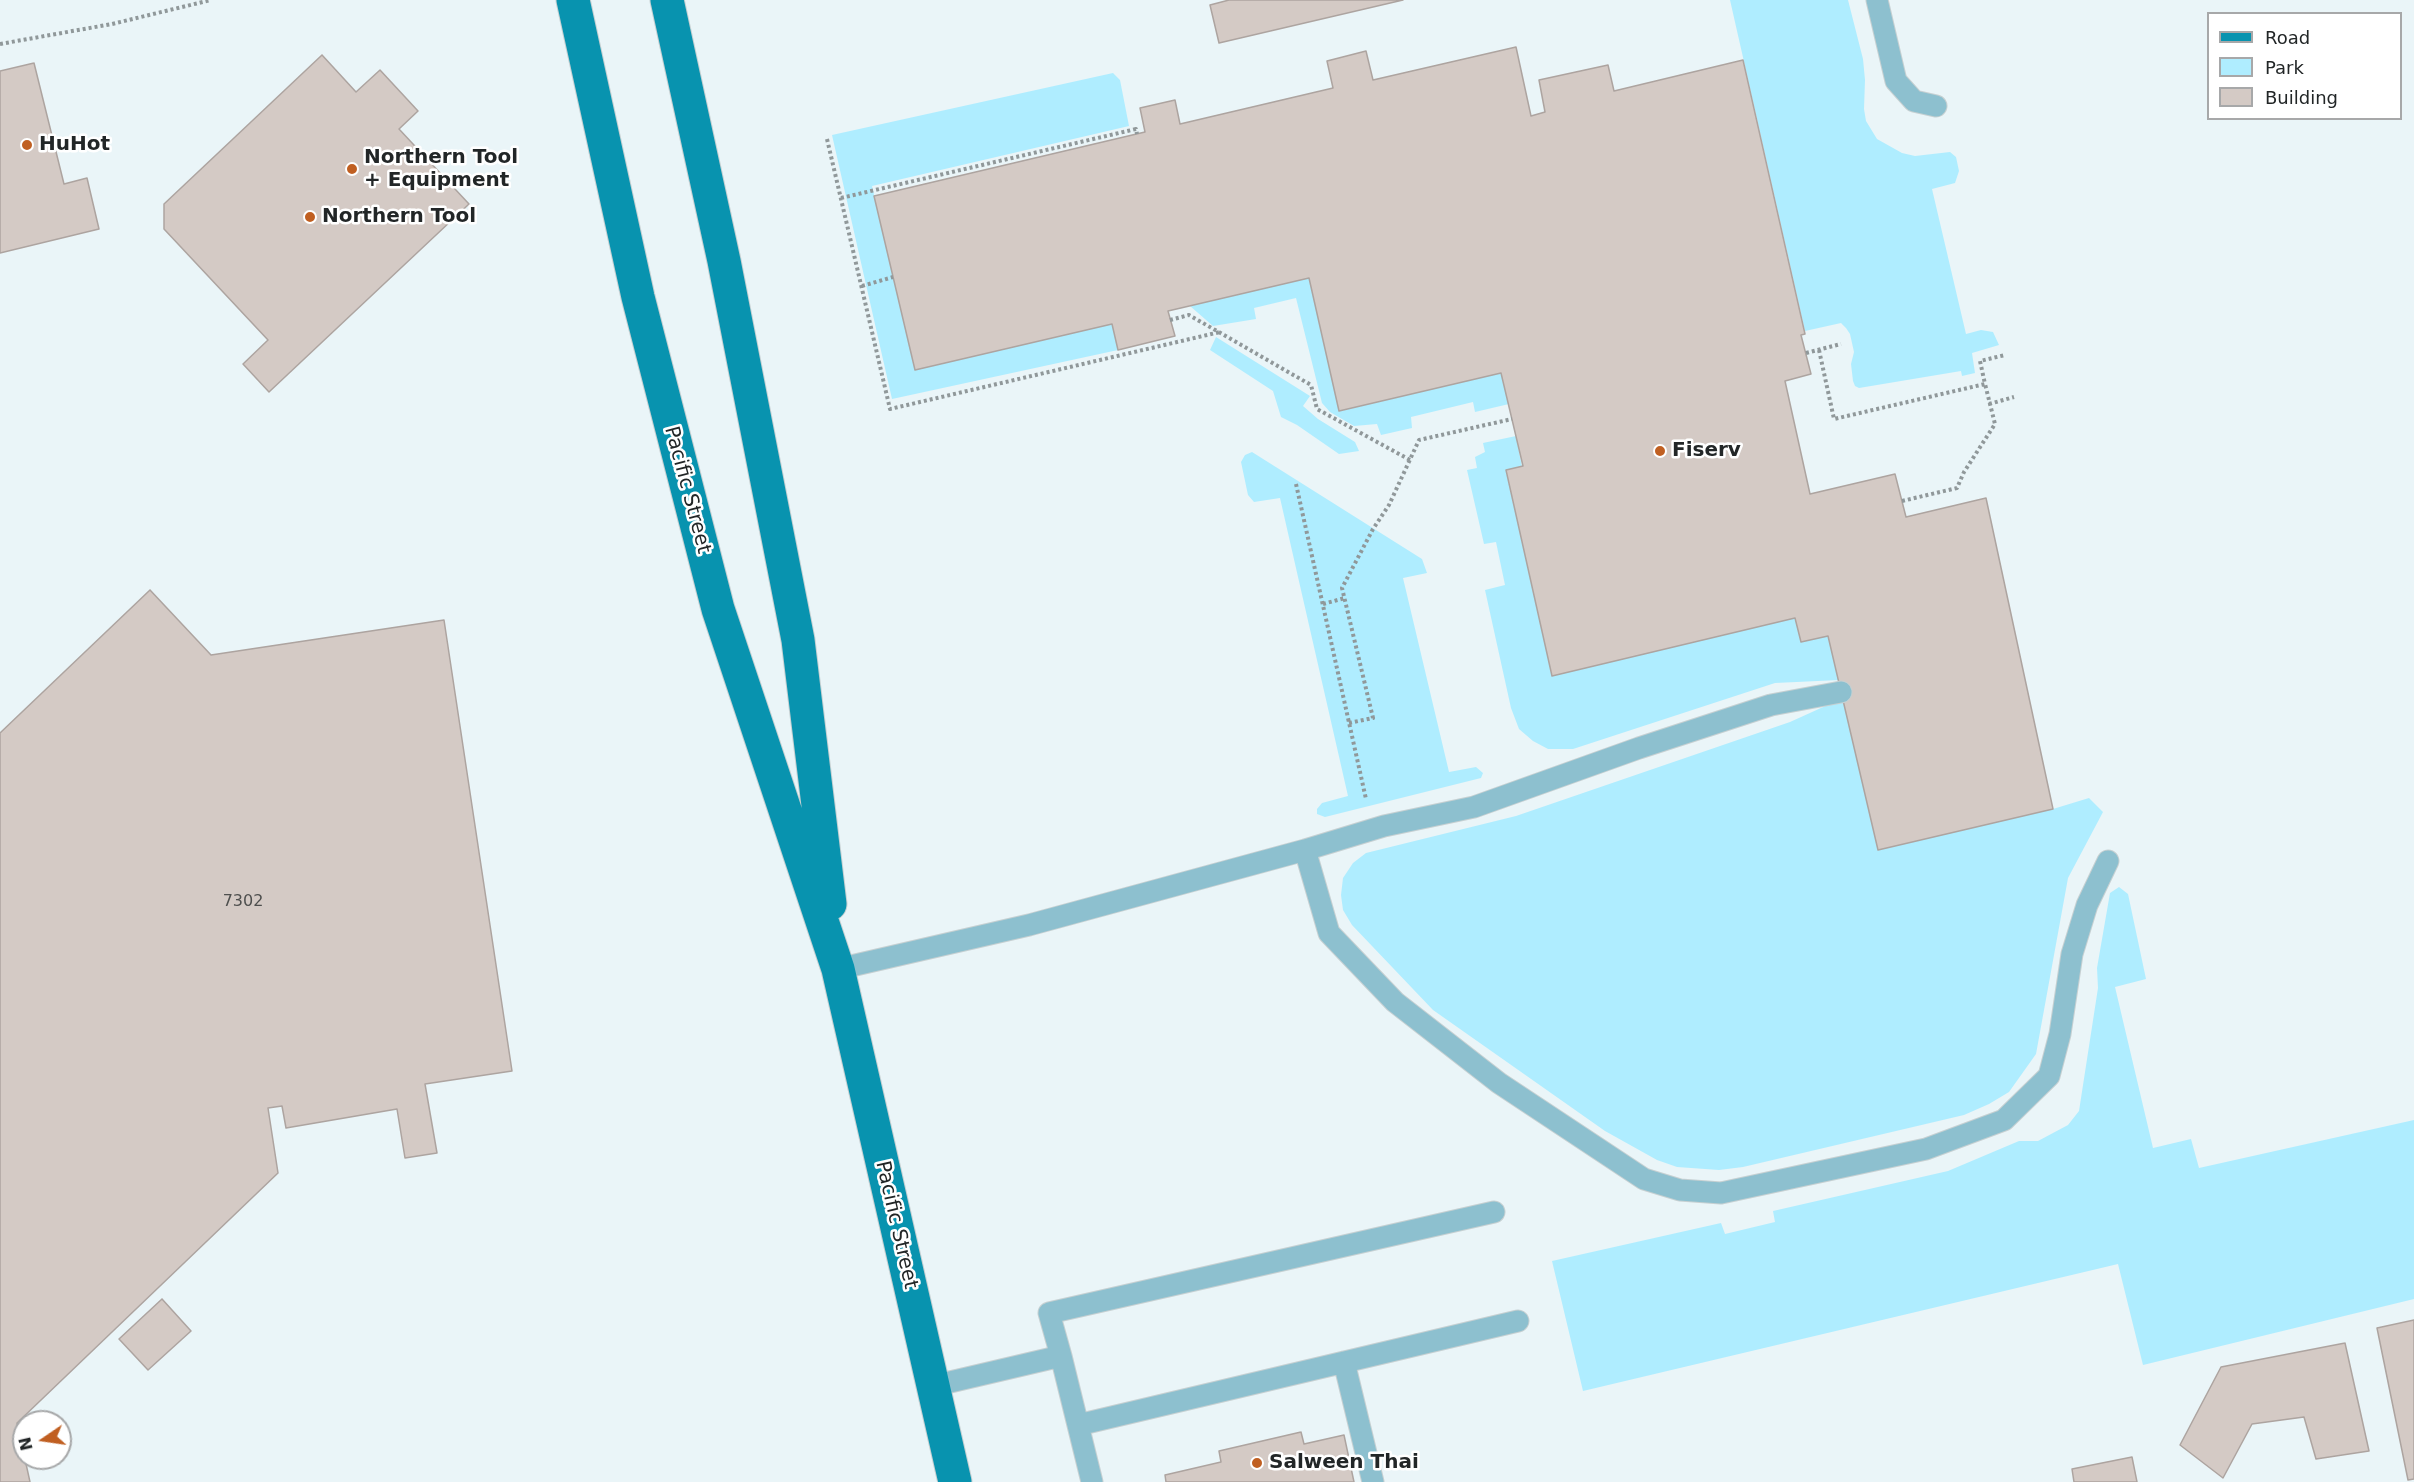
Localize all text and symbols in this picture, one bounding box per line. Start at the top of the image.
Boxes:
legend [2207,12,2402,120]
text: Road [2265,27,2310,48]
text: Park [2265,57,2304,78]
text: Building [2265,87,2338,108]
place label: HuHot [39,133,110,157]
marker: HuHot [20,138,34,152]
place label: Northern Tool + Equipment [364,146,518,193]
marker: Northern Tool + Equipment [345,162,359,176]
place label: Northern Tool [322,205,476,229]
marker: Northern Tool [303,210,317,224]
street label: Pacific Street [658,424,716,556]
place label: Fiserv [1672,439,1741,463]
marker: Fiserv [1653,444,1667,458]
house number: 7302 [223,892,263,912]
street label: Pacific Street [870,1159,922,1291]
north arrow [12,1410,72,1470]
text: N [15,1435,37,1452]
place label: Salween Thai [1269,1451,1419,1475]
marker: Salween Thai [1250,1456,1264,1470]

